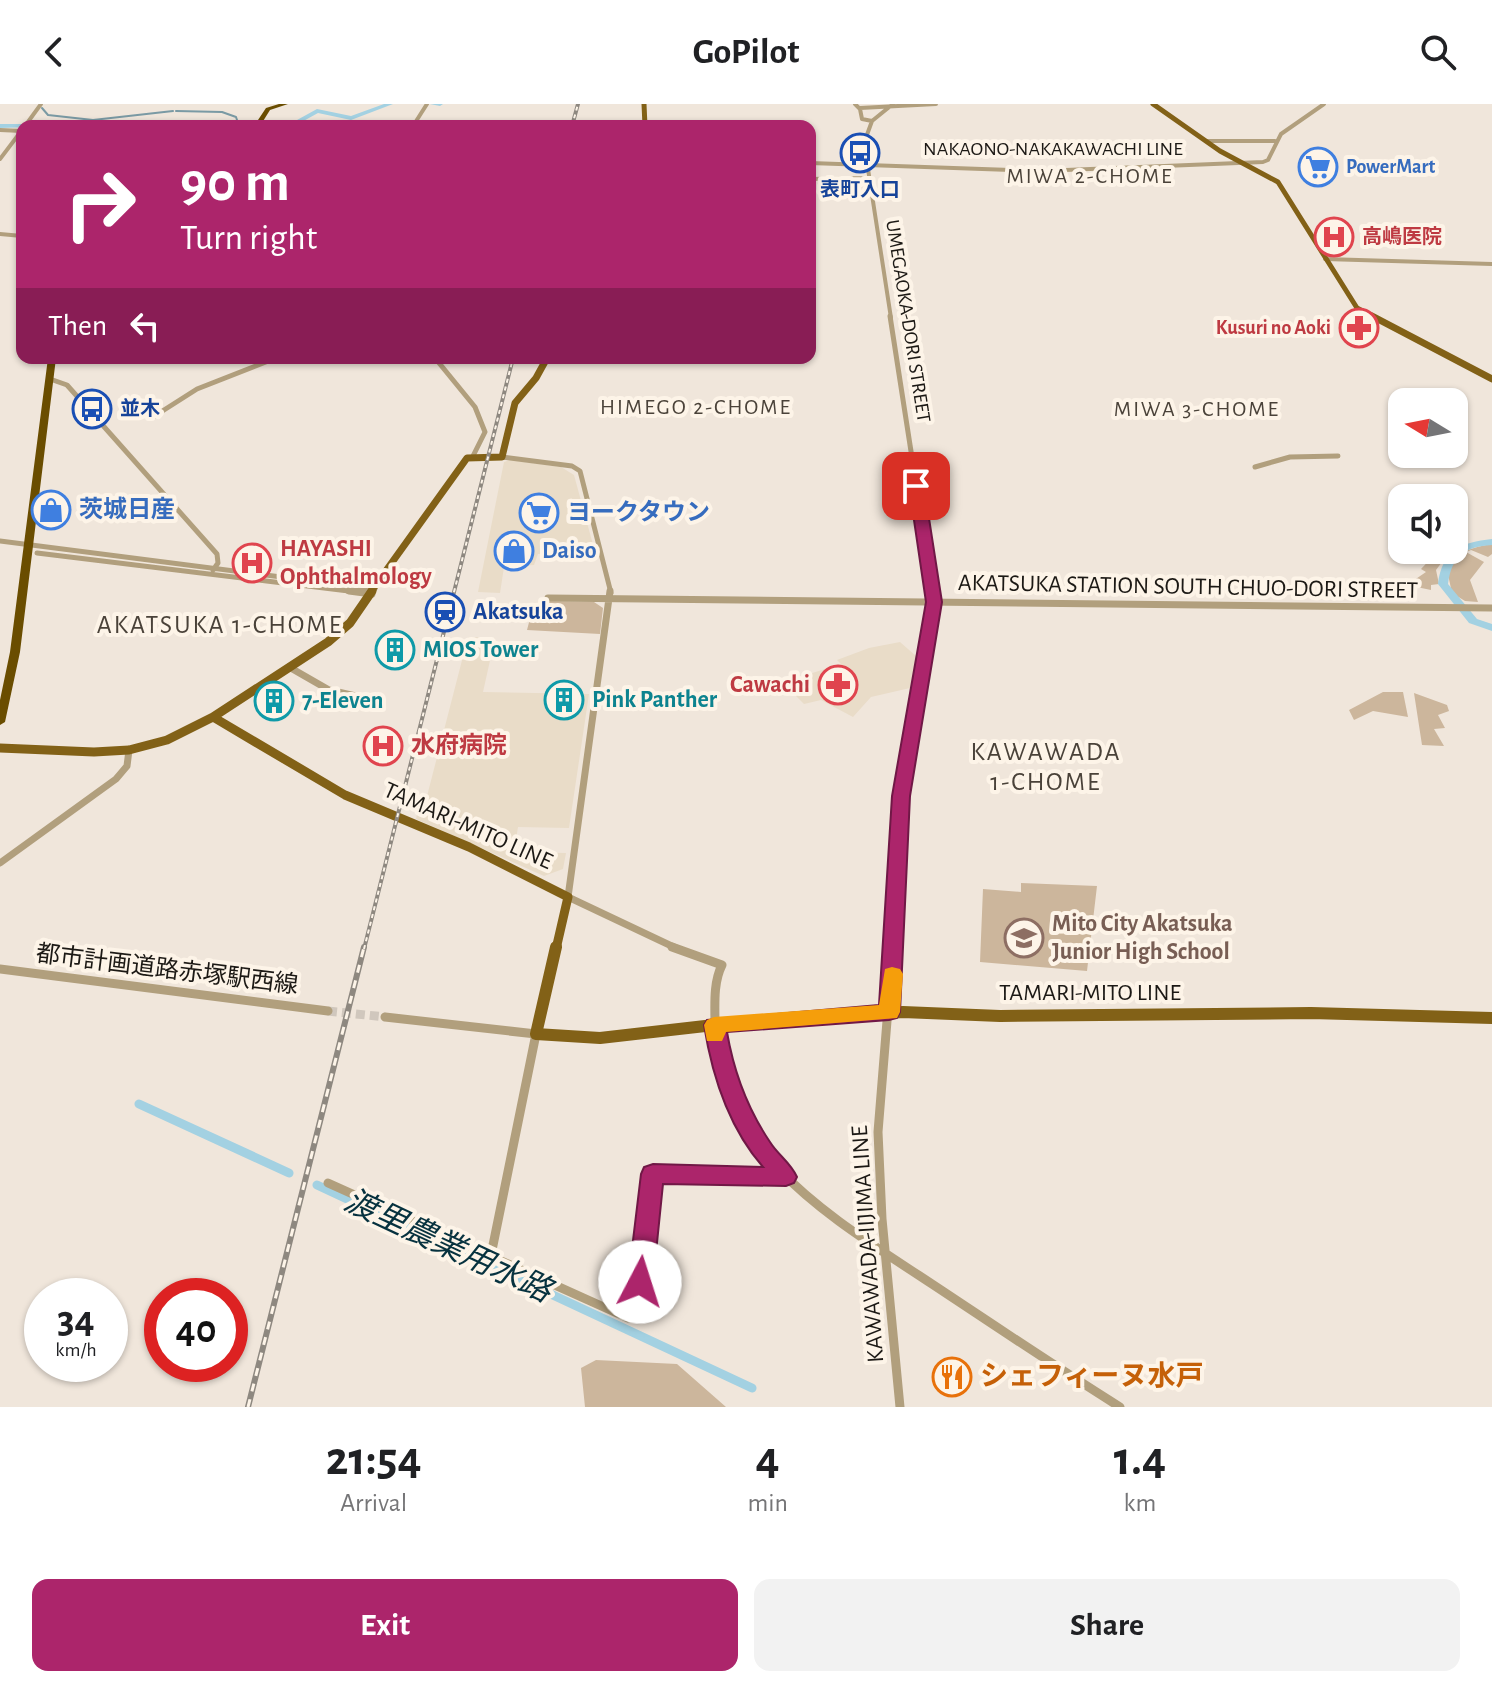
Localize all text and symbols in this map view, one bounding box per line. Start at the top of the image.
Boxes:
icon: back [32,30,76,74]
icon: search [1416,30,1460,74]
text: GoPilot [693,34,799,70]
bus stop icon: 表町入口 [839,132,881,174]
street label: NAKAONO-NAKAKAWACHI LINE [923,139,1183,159]
supermarket icon: PowerMart [1297,146,1339,188]
icon: right [48,152,152,256]
text: 90 m [180,155,290,211]
place label: PowerMart [1346,157,1435,177]
district label: MIWA 2-CHOME [1006,165,1174,187]
place label: 表町入口 [820,179,900,200]
hospital icon: 高嶋医院 [1313,216,1355,258]
street label: UMEGAOKA-DORI STREET [882,218,934,424]
text: Turn right [180,220,317,256]
place label: 高嶋医院 [1362,225,1442,247]
icon: left [123,304,167,348]
pharmacy icon: Kusuri no Aoki [1338,307,1380,349]
text: Then [48,311,107,341]
place label: Kusuri no Aoki [1216,318,1331,338]
bus stop icon: 並木 [71,388,113,430]
north arrow [1388,388,1468,468]
map controls [1388,388,1468,564]
district label: HIMEGO 2-CHOME [600,396,792,418]
place label: 並木 [120,397,160,419]
district label: MIWA 3-CHOME [1114,398,1280,420]
pin [882,452,950,520]
icon: arrive [894,464,938,508]
button: sound [1388,484,1468,564]
shop icon: 茨城日産 [30,489,72,531]
supermarket icon: ヨークタウン [518,492,560,534]
place label: 茨城日産 [79,496,175,522]
place label: ヨークタウン [567,499,710,525]
shop icon: Daiso [493,530,535,572]
place label: HAYASHI Ophthalmology [280,537,432,589]
place label: Daiso [542,539,597,563]
hospital icon: HAYASHI Ophthalmology [231,542,273,584]
street label: AKATSUKA STATION SOUTH CHUO-DORI STREET [958,571,1419,603]
station icon: Akatsuka [424,591,466,633]
place label: Akatsuka [473,600,564,624]
district label: AKATSUKA 1-CHOME [97,612,343,638]
building icon: MIOS Tower [374,629,416,671]
place label: MIOS Tower [423,638,539,662]
pharmacy icon: Cawachi [817,664,859,706]
place label: Cawachi [730,673,810,697]
building icon: Pink Panther [543,679,585,721]
building icon: 7-Eleven [253,680,295,722]
place label: Pink Panther [592,688,718,712]
place label: 7-Eleven [302,689,383,713]
hospital icon: 水府病院 [362,725,404,767]
place label: 水府病院 [411,732,507,758]
district label: KAWAWADA 1-CHOME [971,739,1121,795]
street label: TAMARI-MITO LINE [380,778,556,874]
place label: Mito City Akatsuka Junior High School [1052,912,1233,964]
school or university icon: Mito City Akatsuka Junior High School [1003,917,1045,959]
street label: 都市計画道路赤塚駅西線 [35,940,300,998]
street label: TAMARI-MITO LINE [999,981,1182,1005]
street label: KAWAWADA-IIJIMA LINE [848,1124,888,1363]
water label: 渡里農業用水路 [340,1183,559,1309]
position arrow [598,1240,682,1324]
speed limit sign: 40 [144,1278,248,1382]
text: 34 [57,1300,95,1340]
text: km/h [55,1340,97,1360]
restaurant icon: シェフィーヌ水戸 [931,1356,973,1398]
place label: シェフィーヌ水戸 [980,1361,1203,1391]
text: 21:54 [326,1436,422,1484]
text: 4 [756,1436,780,1484]
text: 1.4 [1114,1436,1166,1484]
text: Arrival [340,1490,407,1516]
text: min [747,1490,788,1516]
text: km [1124,1490,1156,1516]
button: Exit [32,1579,738,1671]
button: Share [754,1579,1460,1671]

